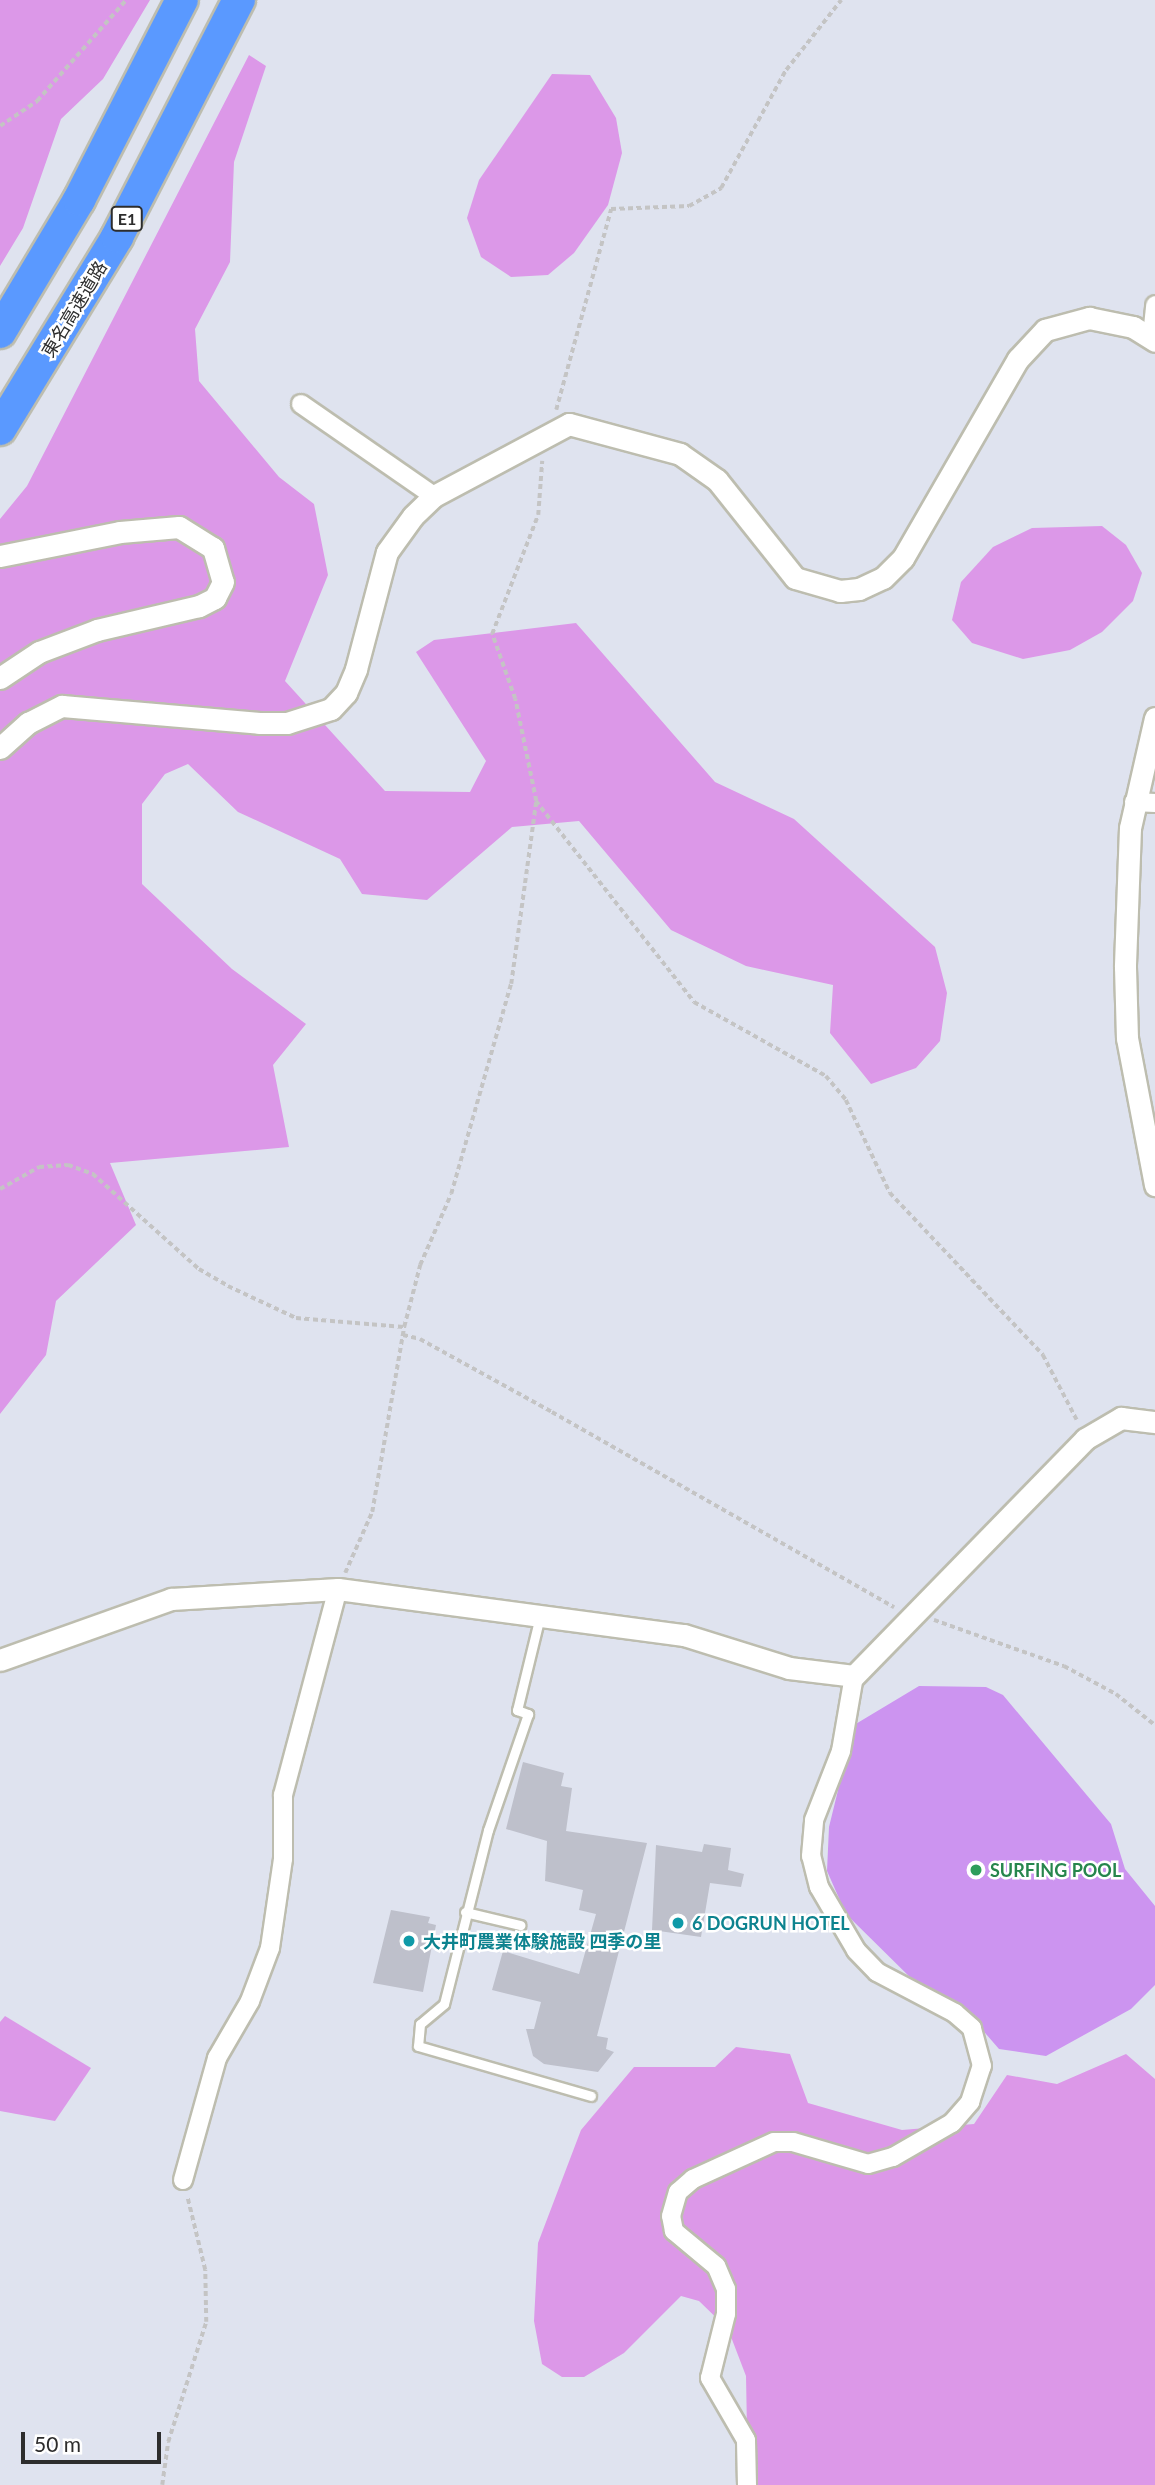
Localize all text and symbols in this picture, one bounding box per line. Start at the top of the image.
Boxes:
road number: E1 [110,206,144,232]
street label: 東名高速道路 [37,257,111,361]
place label: SURFING POOL [990,1859,1121,1881]
marker: SURFING POOL [968,1862,984,1878]
place label: 6 DOGRUN HOTEL [692,1912,850,1934]
marker: 6 DOGRUN HOTEL [670,1915,686,1931]
place label: 大井町農業体験施設 四季の里 [423,1930,661,1952]
marker: 大井町農業体験施設 四季の里 [401,1933,417,1949]
scale bar [24,2418,164,2462]
text: 50 m [34,2431,81,2456]

